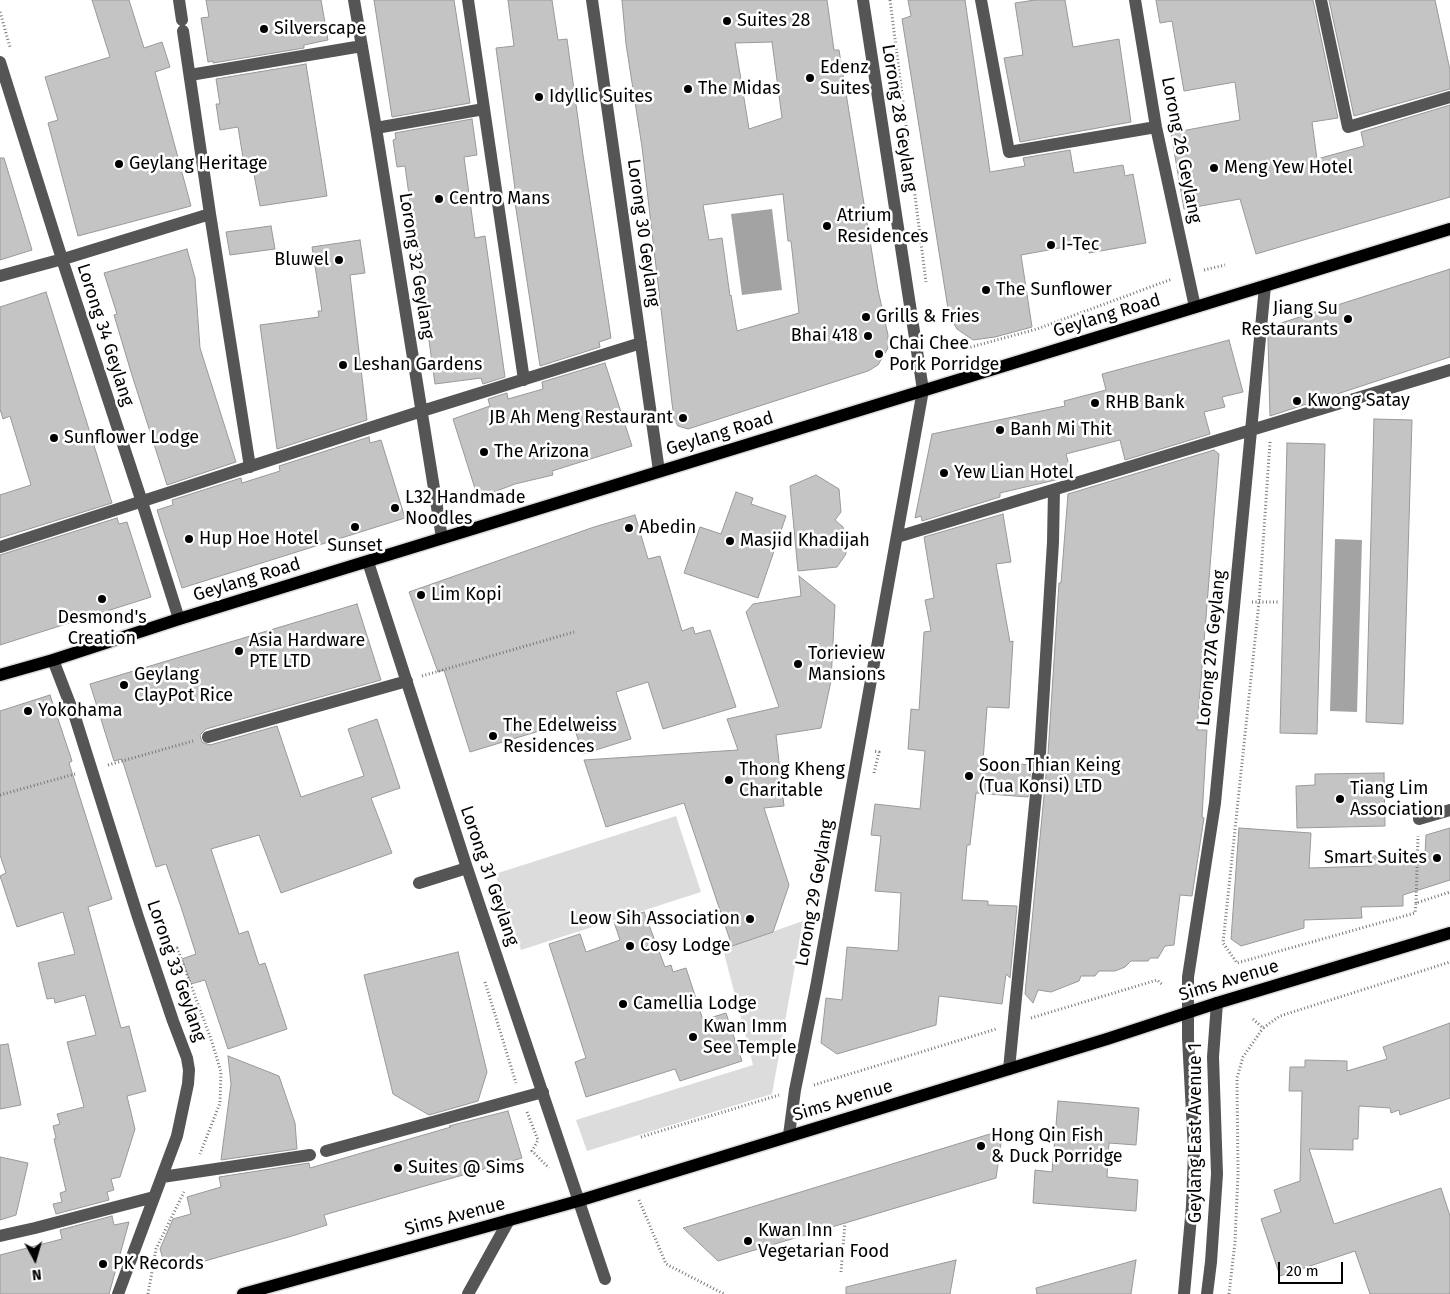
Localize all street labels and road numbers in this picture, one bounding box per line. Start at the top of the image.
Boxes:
street label: Lorong 28 Geylang [877,43,921,193]
street label: Lorong 26 Geylang [1156,75,1206,225]
street label: Lorong 30 Geylang [622,158,664,308]
street label: Lorong 32 Geylang [394,191,438,341]
street label: Lorong 34 Geylang [72,261,138,409]
street label: Geylang Road [1051,289,1163,343]
street label: Geylang Road [664,407,776,461]
street label: Geylang Road [191,553,303,607]
street label: Lorong 27A Geylang [1193,569,1231,727]
street label: Lorong 31 Geylang [455,803,523,949]
street label: Lorong 29 Geylang [791,818,839,968]
street label: Lorong 33 Geylang [142,897,210,1045]
street label: Sims Avenue [1176,956,1282,1006]
street label: Geylang East Avenue 1 [1185,1043,1207,1223]
street label: Sims Avenue [790,1076,896,1126]
street label: Sims Avenue [402,1193,508,1241]

